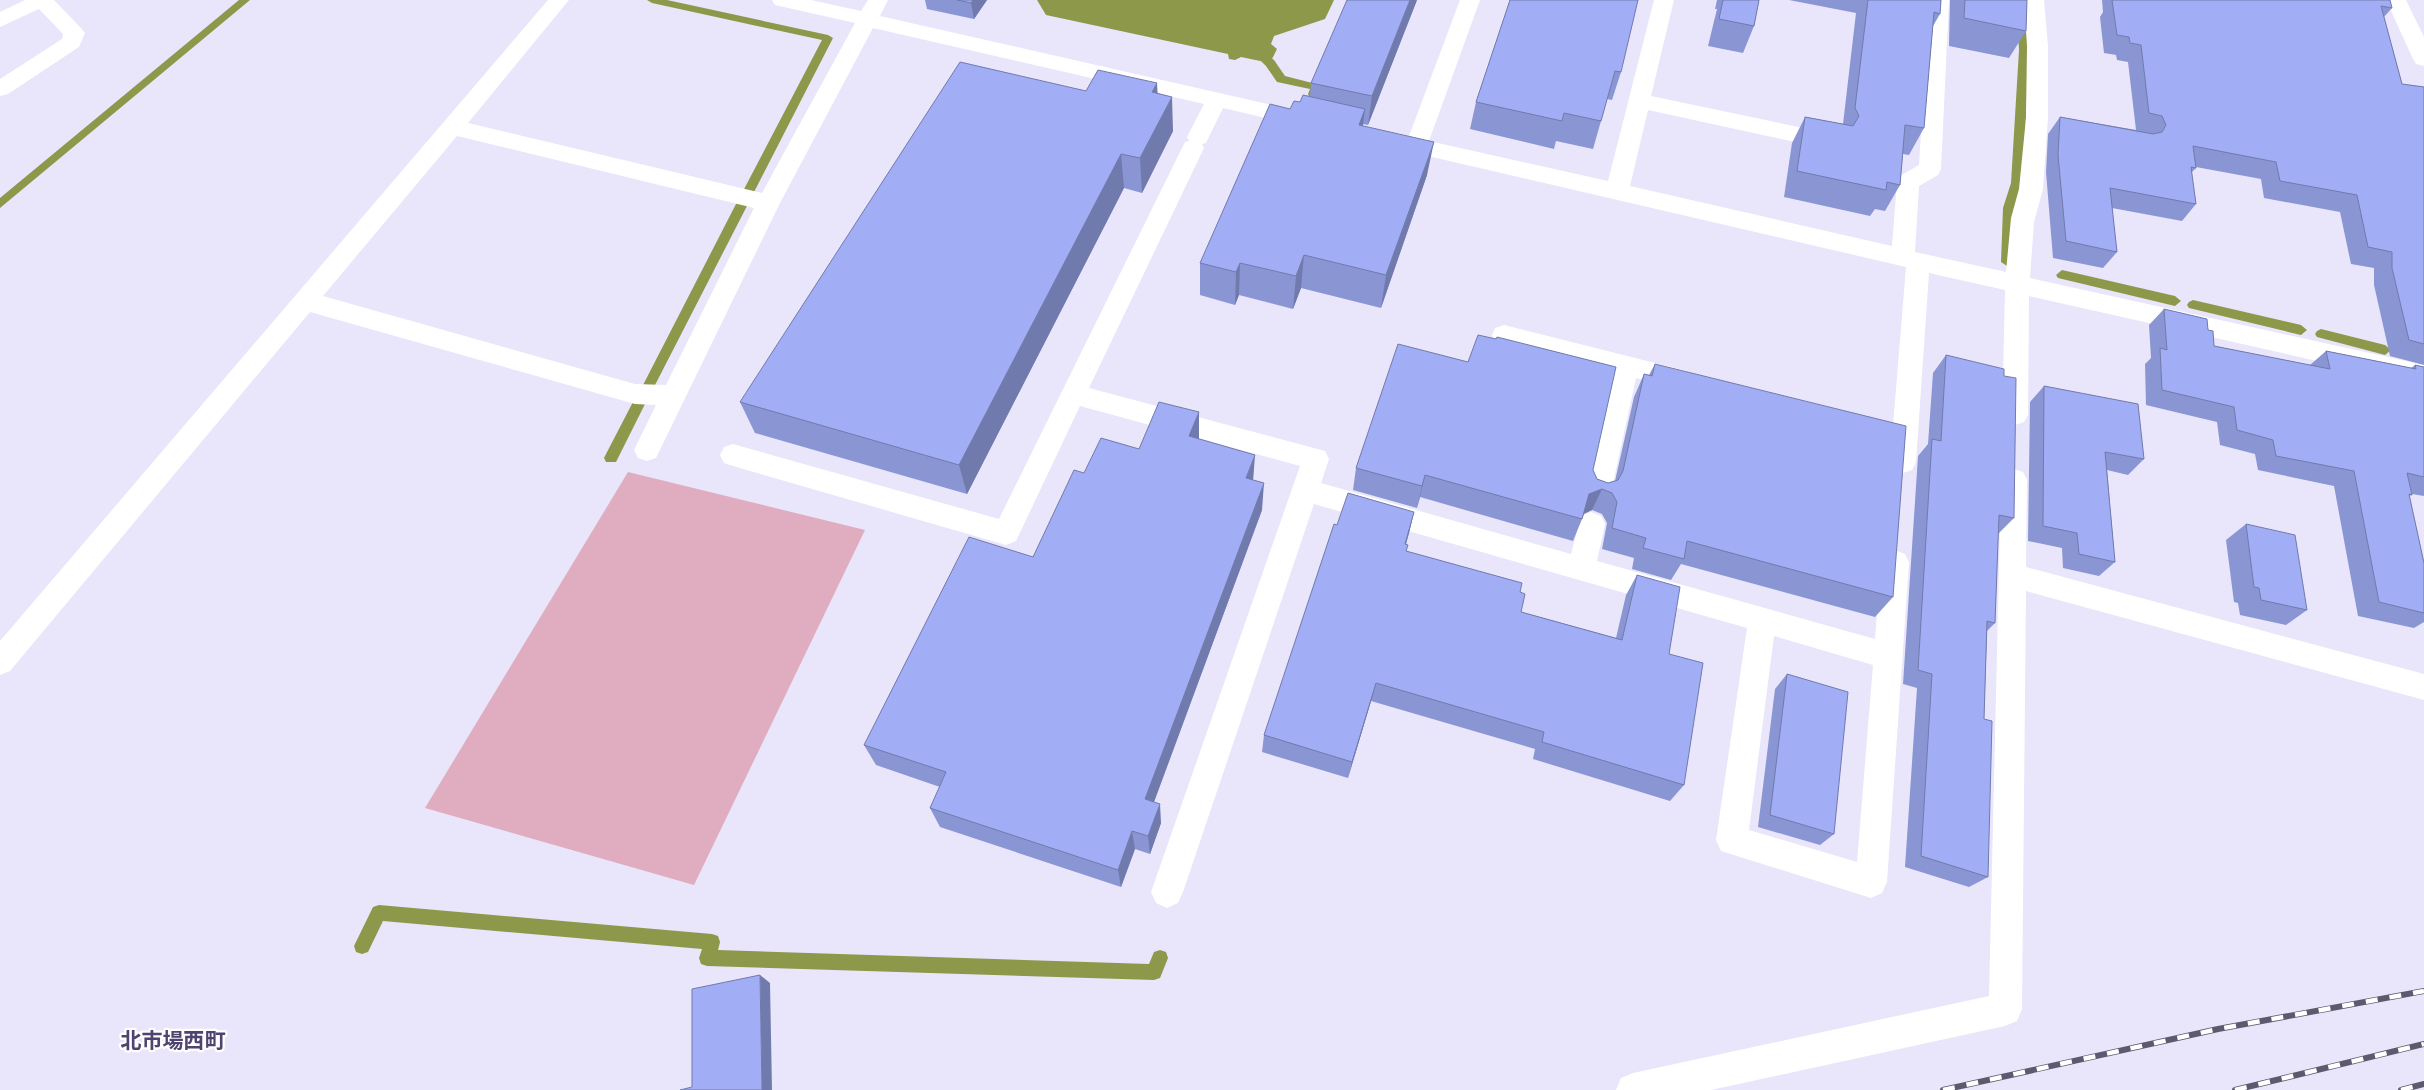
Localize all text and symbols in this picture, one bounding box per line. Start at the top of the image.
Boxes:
district label: 北市場西町 [121,1029,226,1054]

